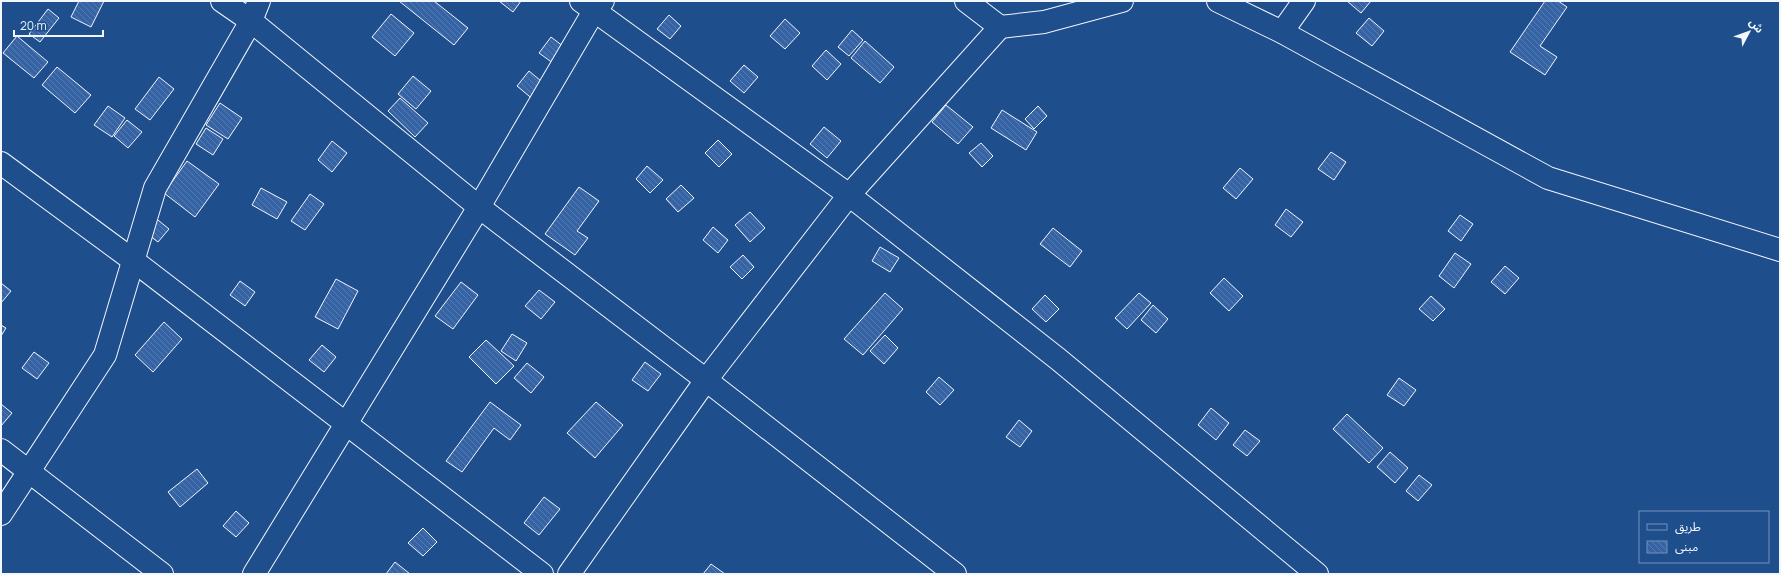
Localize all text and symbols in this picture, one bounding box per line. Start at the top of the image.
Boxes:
scale bar [14,12,103,38]
north arrow [1729,12,1769,52]
text: ش [1746,15,1768,36]
text: 20 m [20,17,47,34]
legend [1639,511,1769,563]
text: طريق [1675,518,1701,535]
text: مبنى [1675,538,1698,555]

